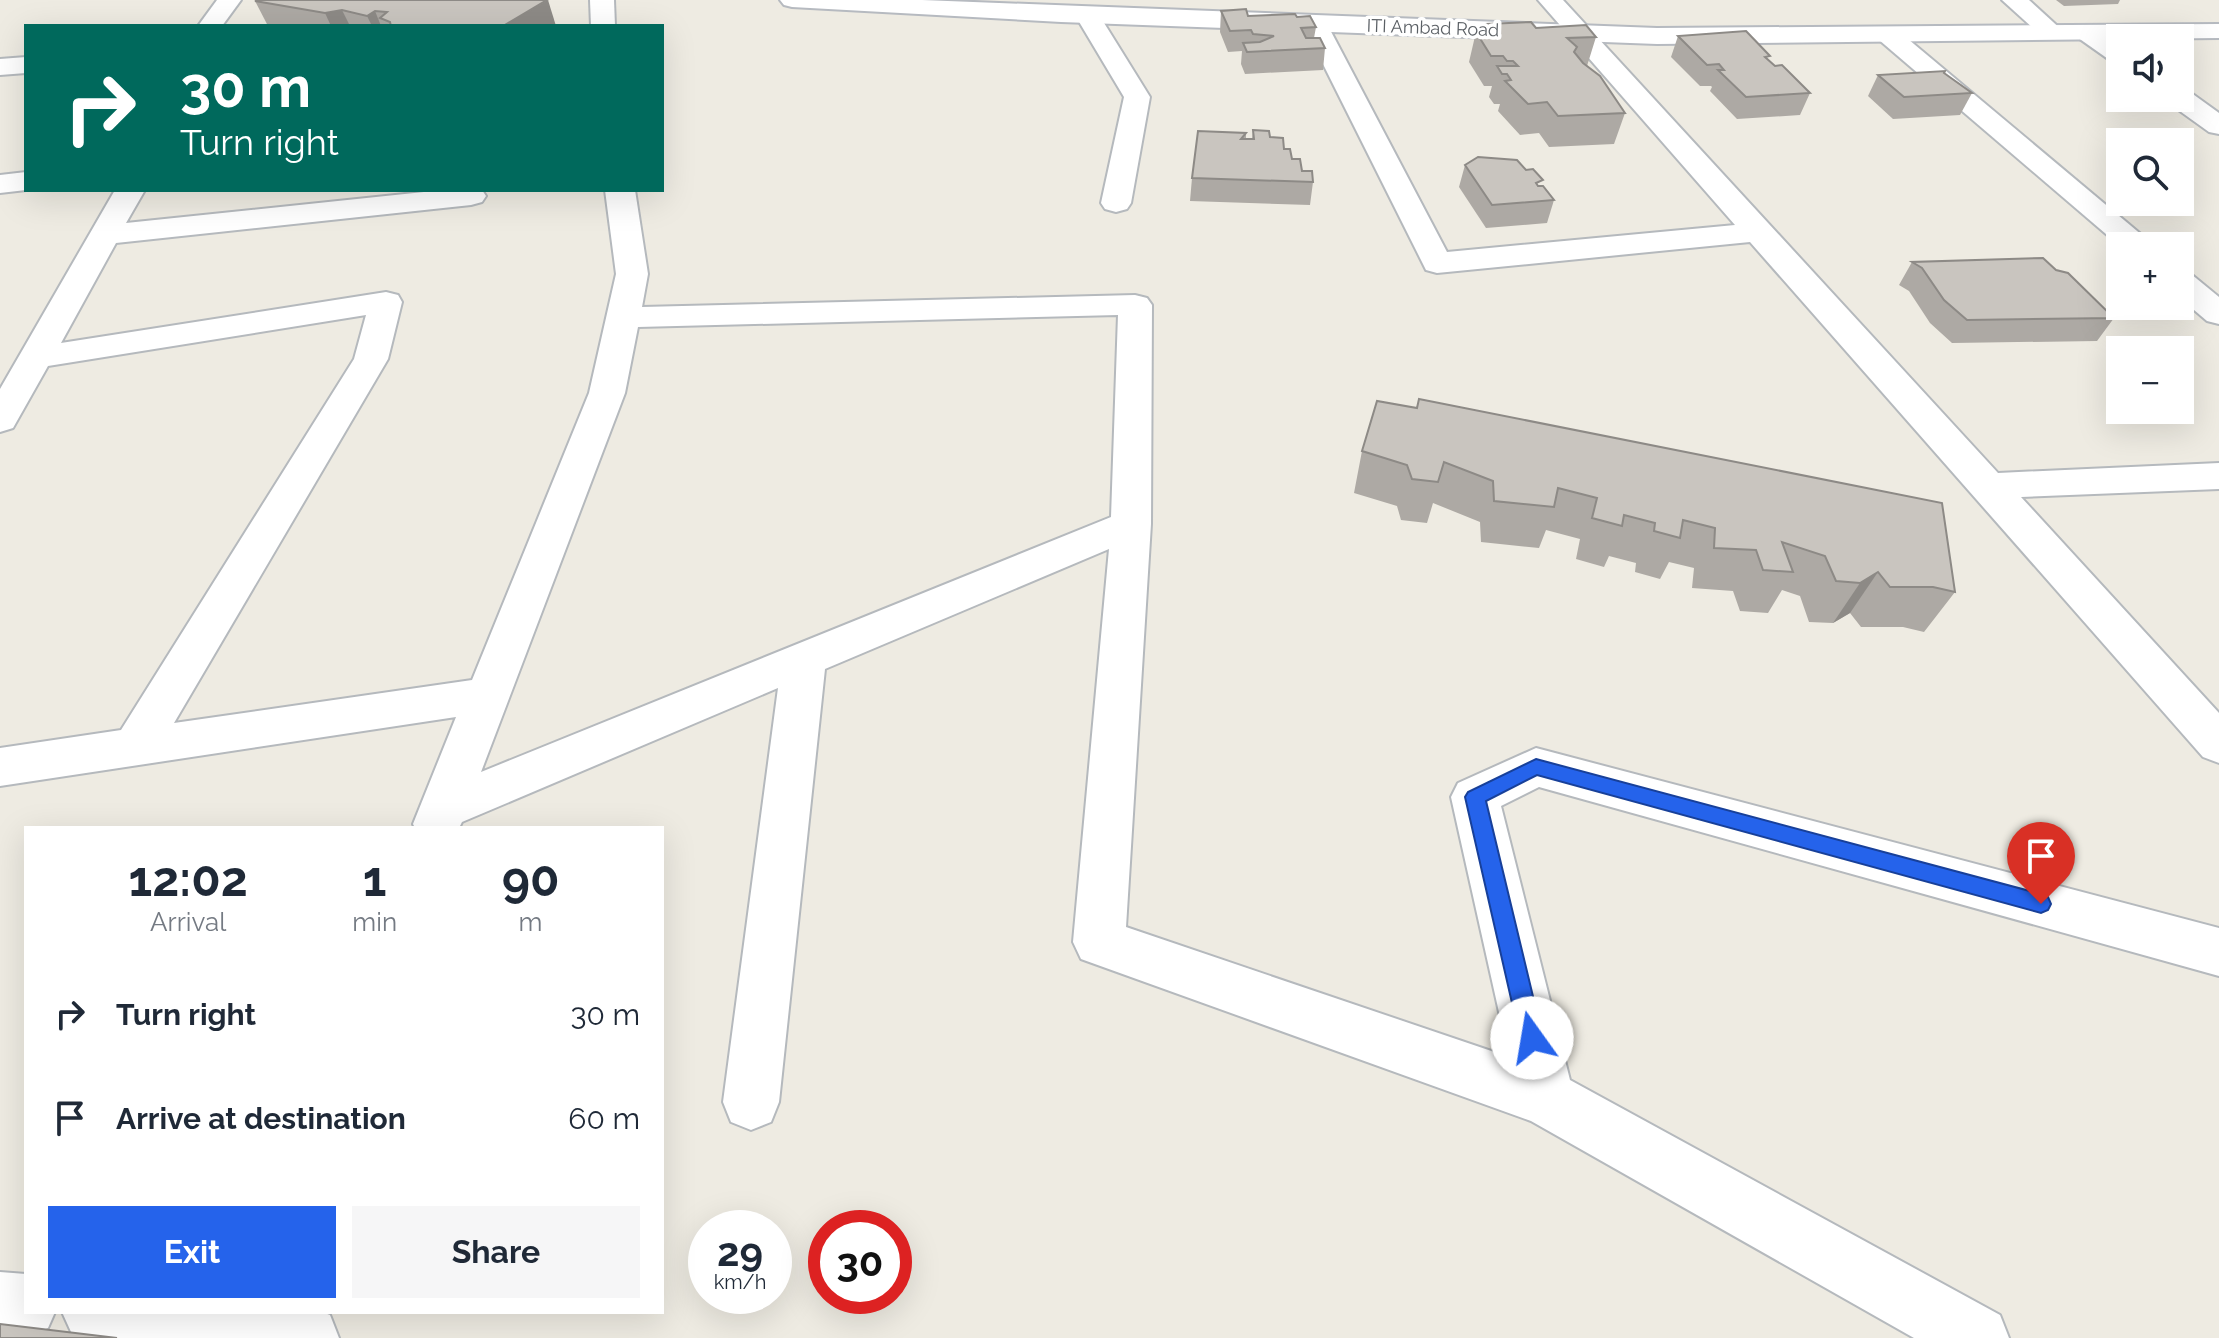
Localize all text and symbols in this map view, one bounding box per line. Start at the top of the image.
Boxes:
street label: ITI Ambad Road [1366,15,1500,40]
map controls [2106,24,2194,424]
button: sound [2106,24,2194,112]
text: 30 m [180,54,311,120]
icon: right [48,56,152,160]
text: Turn right [180,121,339,163]
button: search [2106,128,2194,216]
button: + [2106,232,2194,320]
button: − [2106,336,2194,424]
pin [2007,822,2075,904]
icon: arrive [2019,834,2063,878]
text: 12:02 [129,851,248,907]
text: 1 [363,851,387,907]
text: 90 [502,851,559,907]
text: Arrival [150,907,226,937]
text: min [352,907,397,937]
text: m [519,907,542,937]
icon: right [48,992,92,1036]
position arrow [1490,996,1574,1080]
text: Turn right [116,997,256,1032]
text: 30 m [570,997,640,1032]
icon: arrive [48,1096,92,1140]
text: Arrive at destination [116,1101,406,1136]
text: 60 m [568,1101,640,1136]
button: Exit [48,1206,336,1298]
button: Share [352,1206,640,1298]
speed limit sign: 30 [808,1210,912,1314]
text: 29 [717,1228,763,1275]
text: km/h [714,1270,766,1294]

